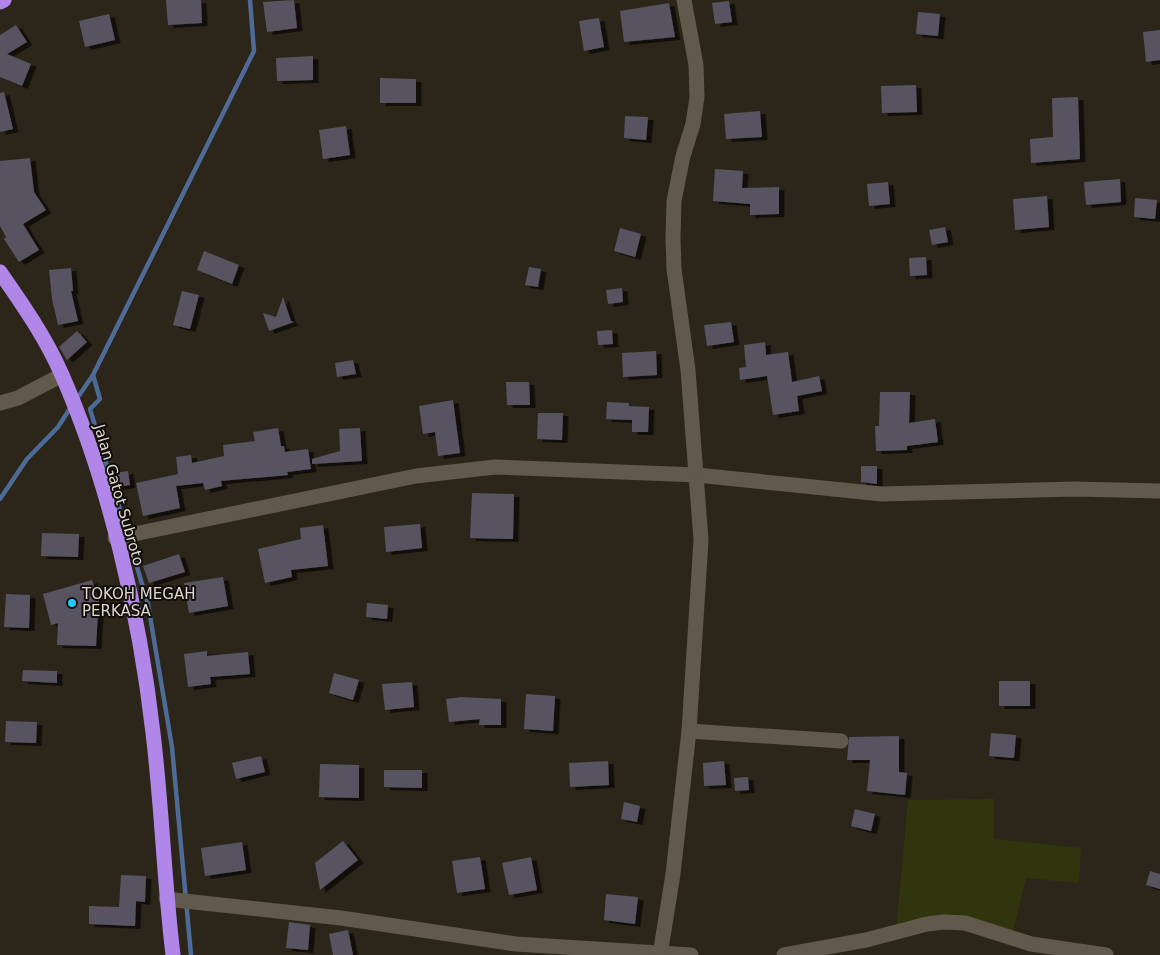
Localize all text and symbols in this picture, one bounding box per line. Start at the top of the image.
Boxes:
street label: Jalan Gatot Subroto [90,421,148,568]
place label: TOKOH MEGAH PERKASA [81,585,195,620]
marker: TOKOH MEGAH PERKASA [66,597,78,609]

